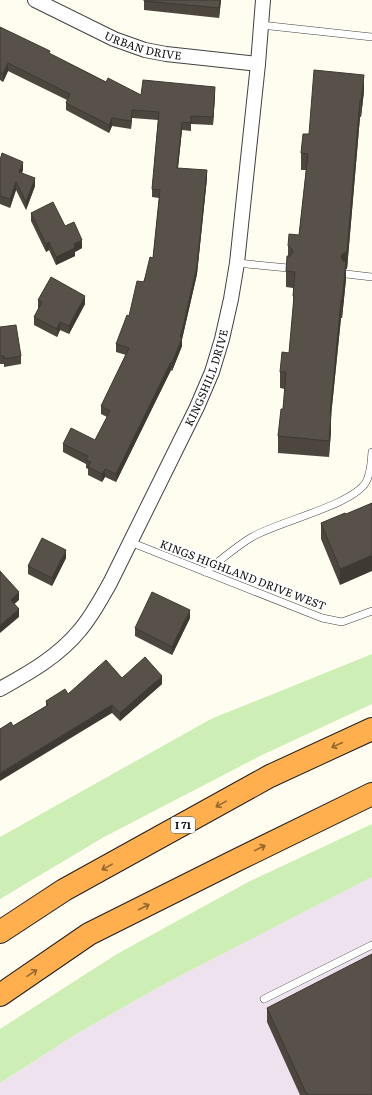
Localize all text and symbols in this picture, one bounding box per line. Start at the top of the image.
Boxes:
street label: URBAN DRIVE [102,27,182,63]
street label: KINGSHILL DRIVE [180,328,231,429]
street label: KINGS HIGHLAND DRIVE WEST [158,535,329,613]
one-way arrow [331,742,343,750]
one-way arrow [215,800,227,808]
road number: I 71 [171,817,195,833]
one-way arrow [254,844,266,852]
one-way arrow [101,863,113,871]
one-way arrow [138,903,150,910]
one-way arrow [27,969,38,977]

